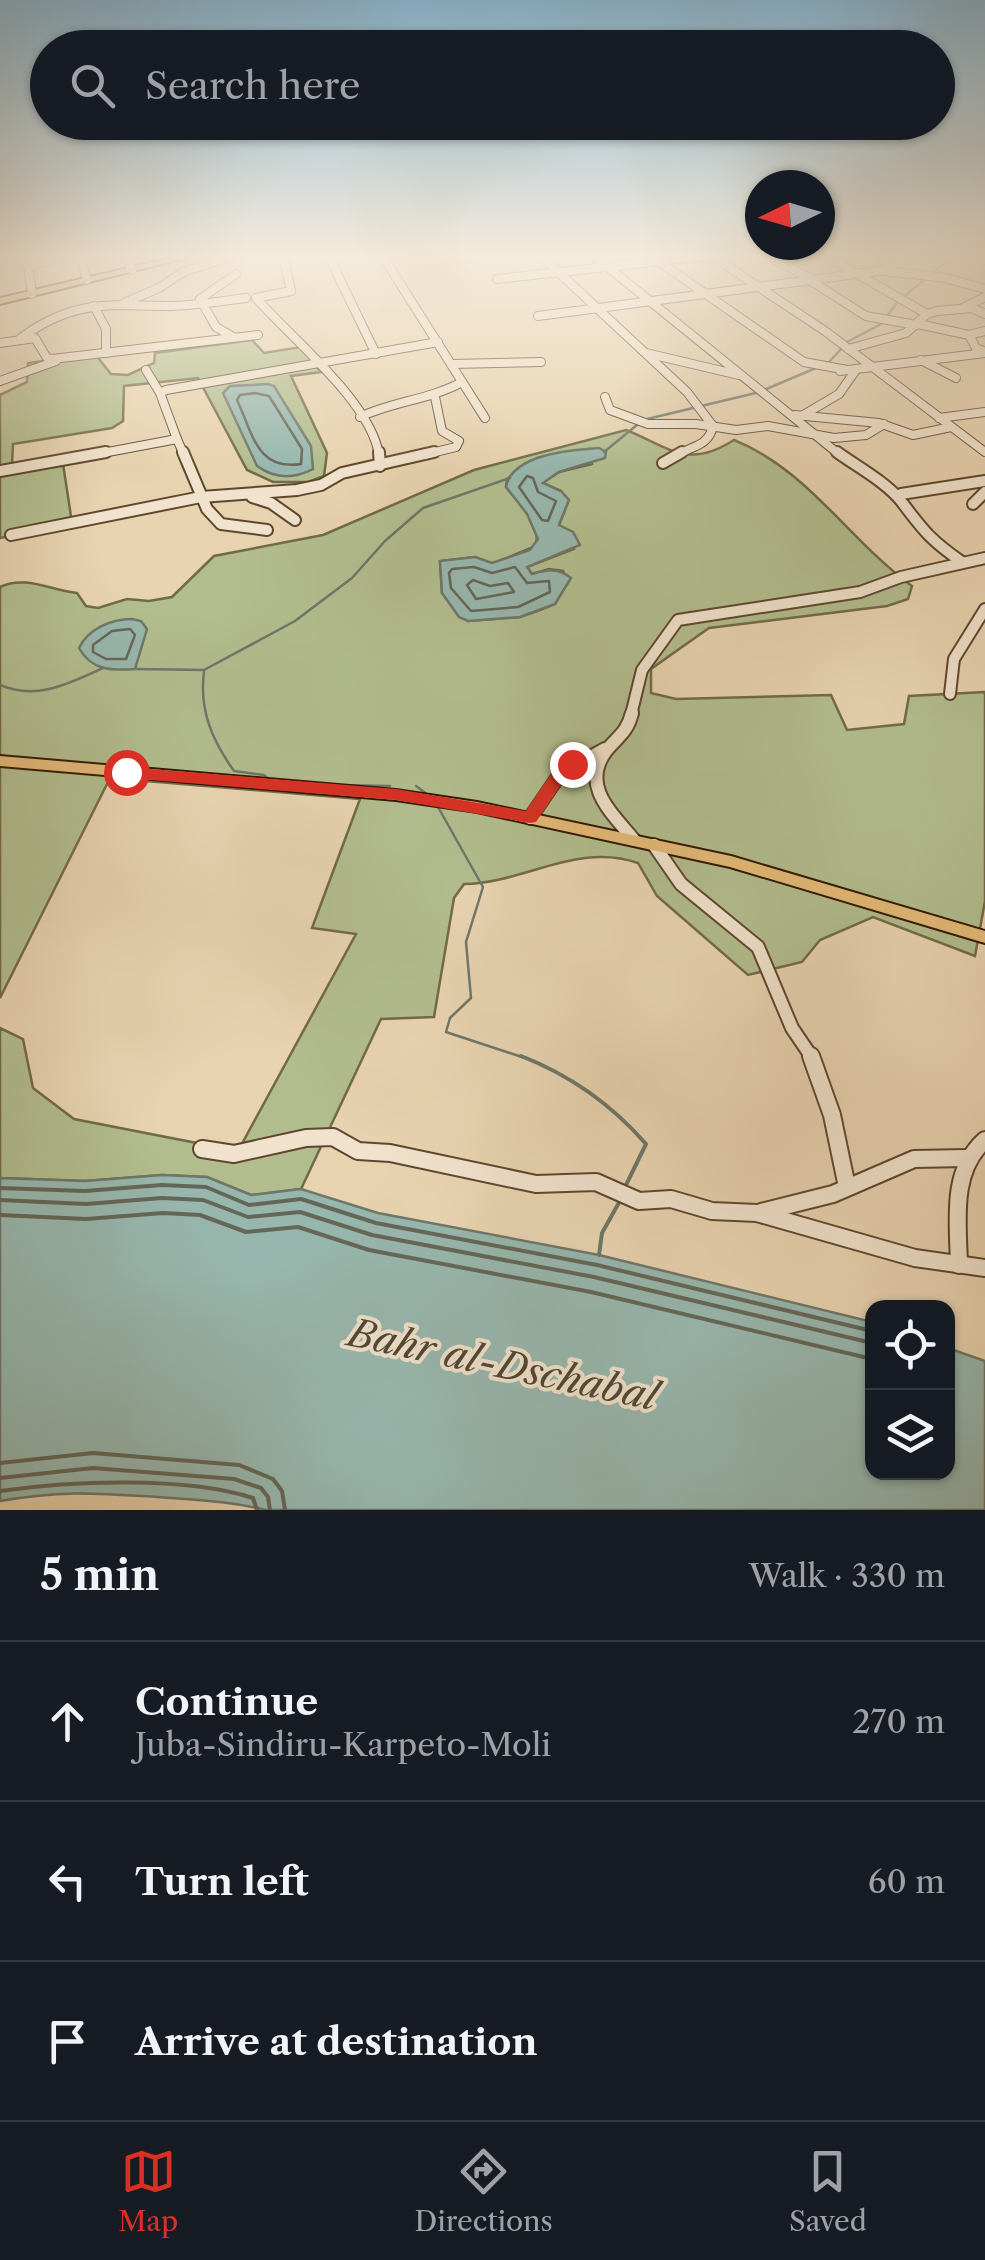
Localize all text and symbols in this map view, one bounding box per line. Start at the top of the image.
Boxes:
search box [30,30,955,140]
icon: search [65,58,120,113]
text: Search here [145,62,360,109]
north arrow [745,170,835,260]
route end [550,742,596,788]
route start [104,750,150,796]
map controls [865,1300,955,1480]
button: locate [865,1300,955,1390]
water label: Bahr al-Dschabal [341,1308,666,1421]
button: layers [865,1390,955,1480]
text: 5 min [40,1549,159,1601]
text: Walk · 330 m [749,1556,945,1595]
text: Continue [135,1678,318,1725]
icon: ahead [40,1694,95,1749]
text: 270 m [852,1702,945,1741]
text: Juba-Sindiru-Karpeto-Moli [135,1725,551,1764]
icon: left [40,1854,95,1909]
text: Turn left [135,1858,309,1905]
text: 60 m [868,1862,945,1901]
icon: arrive [40,2014,95,2069]
text: Arrive at destination [135,2018,538,2065]
tab: Map [118,2144,178,2238]
tab: Directions [414,2144,553,2238]
tab: Saved [789,2144,867,2238]

